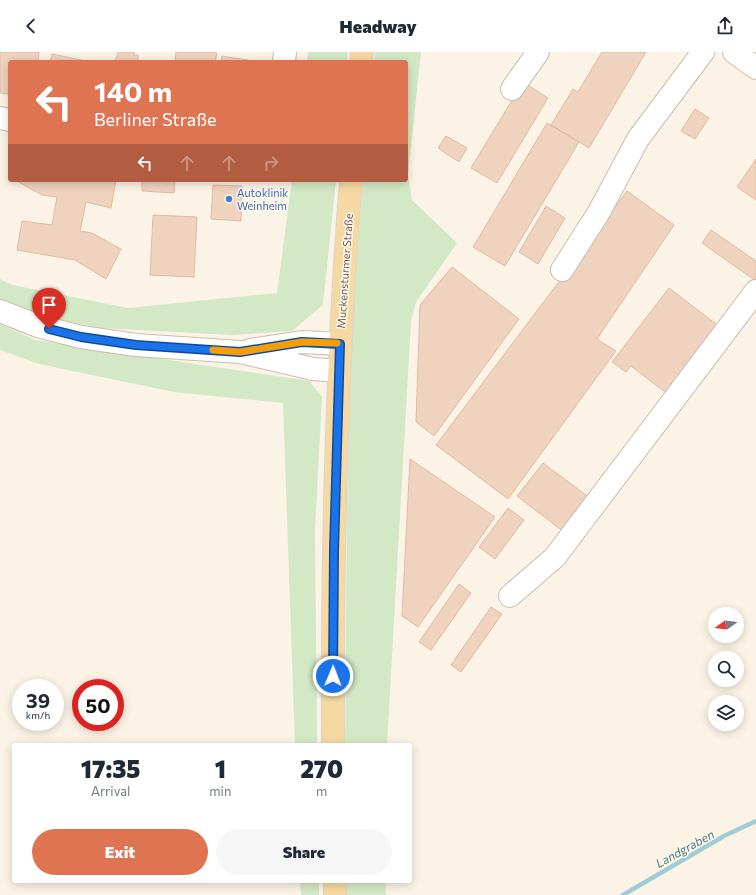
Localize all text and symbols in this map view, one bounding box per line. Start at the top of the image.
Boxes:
icon: back [20,15,42,37]
text: Headway [339,15,417,37]
icon: share [714,15,736,37]
text: 140 m [94,74,172,108]
icon: left [28,76,80,128]
text: Berliner Straße [94,108,217,130]
icon: left [134,152,156,174]
icon: ahead [176,152,198,174]
icon: ahead [218,152,240,174]
icon: right [260,152,282,174]
place label: Autoklinik Weinheim [237,186,288,212]
marker: Autoklinik Weinheim [224,194,234,204]
street label: Muckensturmer Straße [334,213,355,329]
pin [32,288,66,329]
icon: arrive [38,294,60,316]
north arrow [708,607,744,643]
map controls [708,607,744,731]
button: search [708,651,744,687]
position arrow [312,655,354,697]
speed limit sign: 50 [72,679,124,731]
text: 39 [26,688,50,712]
button: layers [708,695,744,731]
text: km/h [26,709,50,721]
text: 17:35 [81,754,140,783]
text: 1 [215,754,226,783]
text: 270 [300,754,343,783]
text: Arrival [91,783,130,799]
text: min [209,783,231,799]
text: m [316,783,327,799]
water label: Landgraben [653,826,716,870]
button: Exit [32,829,208,875]
button: Share [216,829,392,875]

